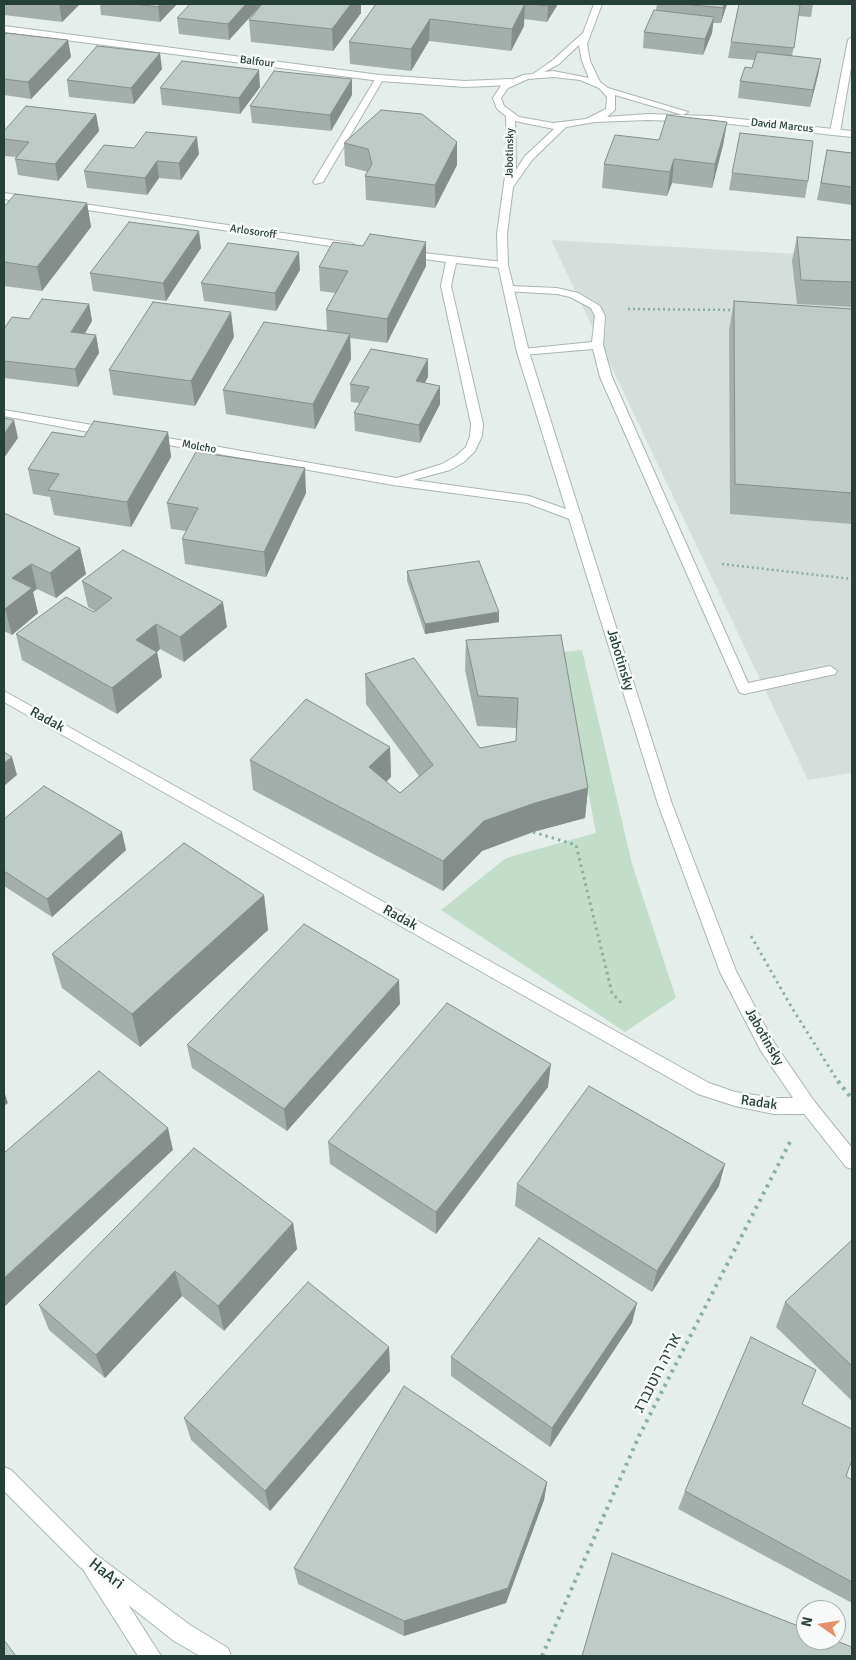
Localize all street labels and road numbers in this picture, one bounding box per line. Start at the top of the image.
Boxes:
street label: Balfour [239,53,275,71]
street label: David Marcus [750,116,814,136]
street label: Jabotinsky [503,128,517,178]
street label: Arlosoroff [229,222,277,242]
street label: Molcho [181,437,217,457]
street label: Jabotinsky [603,627,637,693]
street label: Radak [27,704,67,736]
street label: Radak [380,902,420,934]
street label: Jabotinsky [741,1005,787,1069]
street label: Radak [740,1092,778,1114]
street label: אריה רוטנברג [630,1330,686,1416]
street label: HaAri [85,1554,127,1594]

